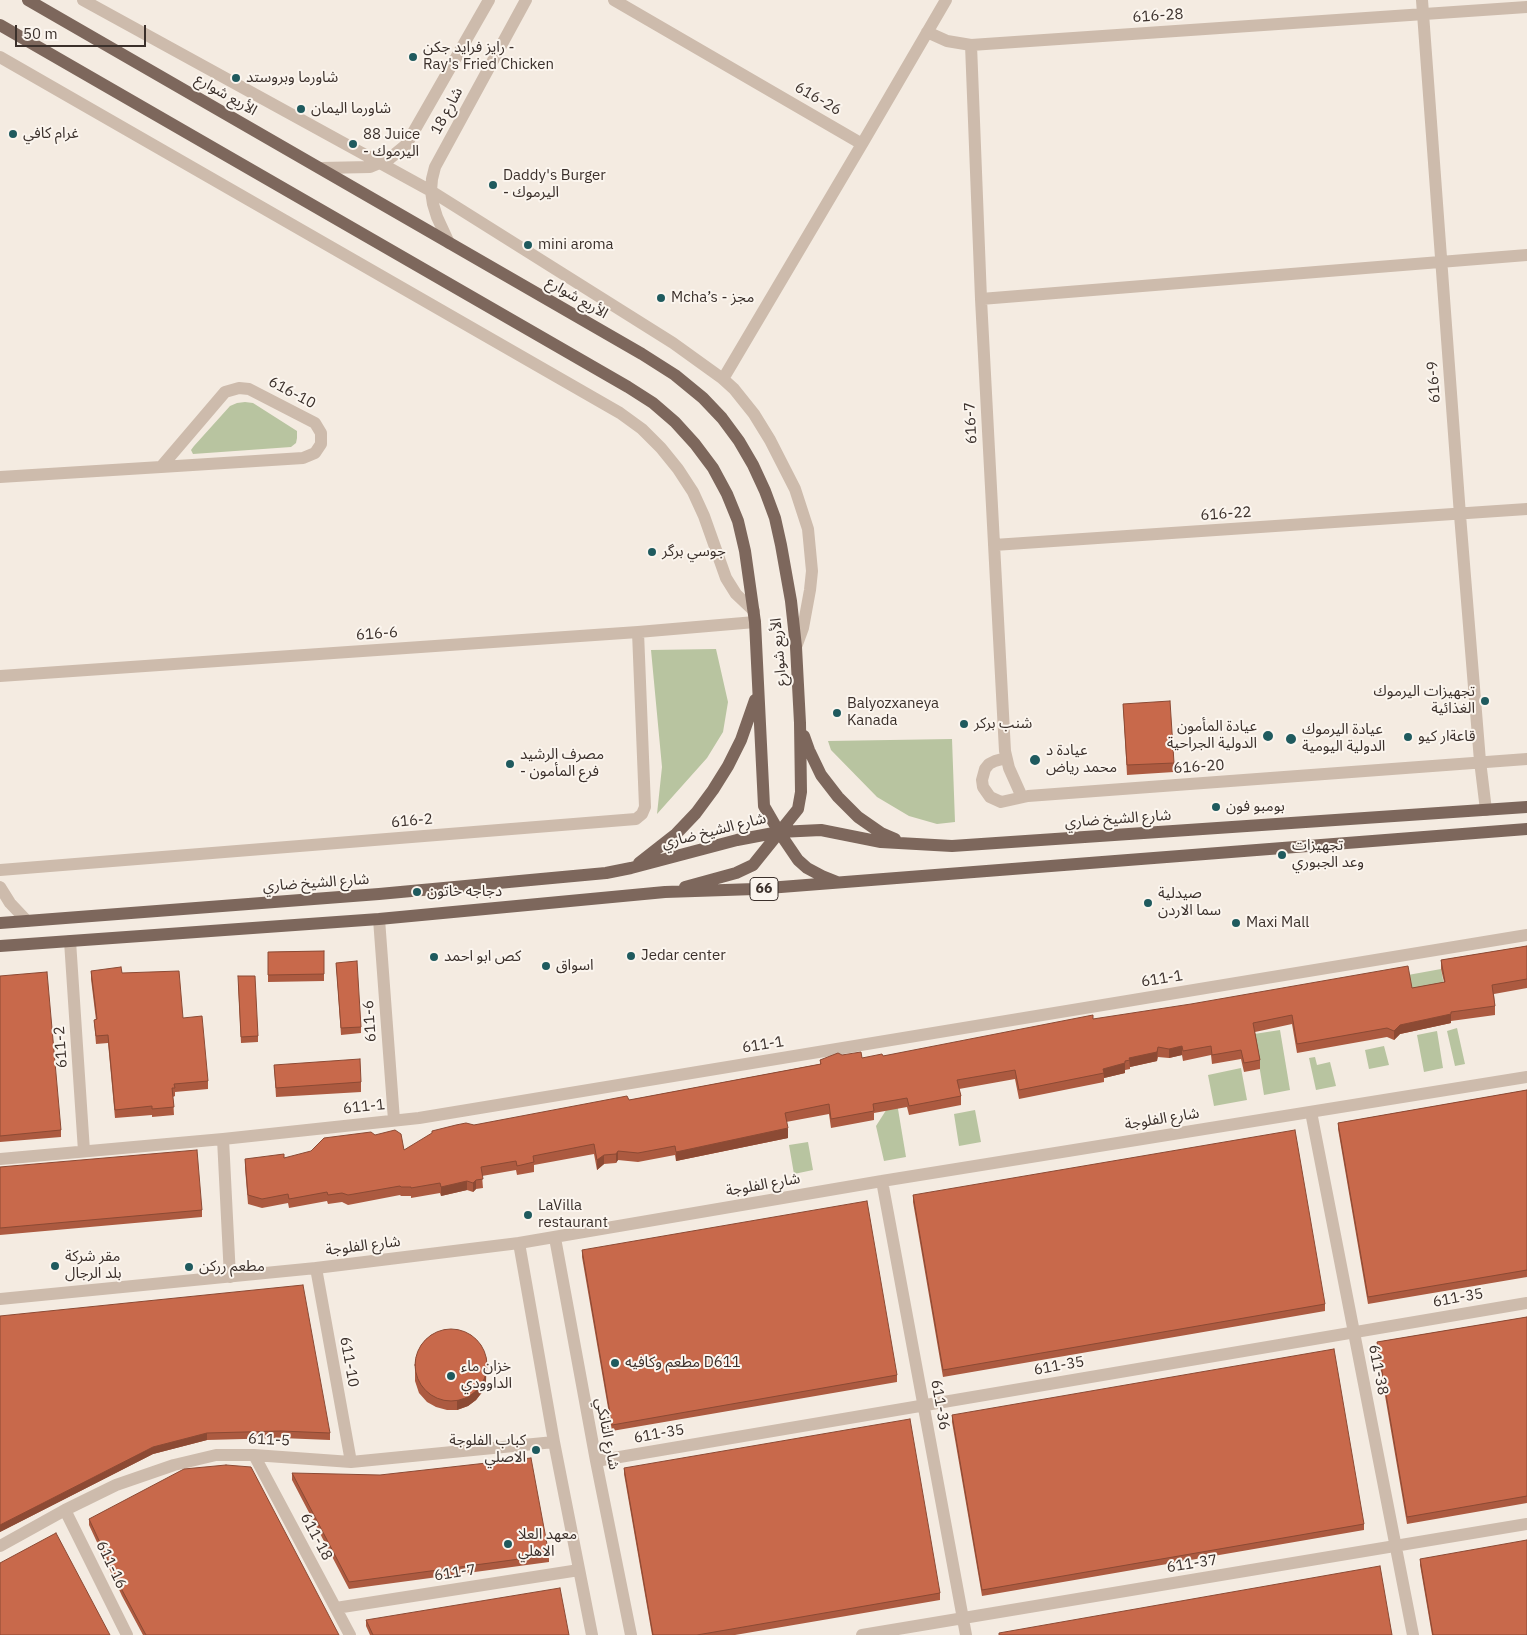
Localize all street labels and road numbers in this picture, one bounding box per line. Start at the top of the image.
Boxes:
street label: 616-28 [1132,5,1184,27]
street label: الأربع شوارع [192,70,260,120]
street label: 616-26 [791,78,845,120]
street label: شارع 18 [427,84,467,138]
street label: الأربع شوارع [543,273,611,323]
street label: 616-9 [1424,360,1444,404]
street label: 616-10 [265,373,319,413]
street label: 616-7 [961,402,981,444]
street label: 616-22 [1200,503,1252,525]
street label: الأربع شوارع [767,617,791,687]
street label: 616-6 [355,624,399,644]
street label: 616-20 [1173,756,1225,778]
street label: شارع الشيخ ضاري [1064,806,1172,832]
street label: شارع الشيخ ضاري [660,809,768,853]
street label: 616-2 [390,810,434,832]
street label: شارع الشيخ ضاري [262,870,370,896]
road number: 66 [750,878,778,901]
street label: 611-1 [1140,967,1184,991]
street label: 611-6 [360,999,380,1043]
street label: 611-2 [51,1025,71,1069]
street label: 611-1 [741,1033,785,1057]
street label: 611-1 [342,1096,386,1118]
street label: شارع الفلوجة [1123,1104,1201,1134]
street label: شارع الفلوجة [724,1170,802,1200]
street label: شارع الفلوجة [324,1232,402,1260]
street label: 611-35 [1431,1285,1485,1311]
street label: 611-10 [336,1335,362,1389]
street label: 611-38 [1364,1343,1392,1397]
street label: 611-35 [1032,1353,1086,1379]
street label: 611-36 [927,1378,953,1432]
street label: شارع التانكي [591,1397,623,1471]
street label: 611-35 [632,1421,686,1447]
street label: 611-5 [248,1430,290,1450]
street label: 611-18 [296,1510,336,1564]
street label: 611-16 [92,1538,130,1592]
street label: 611-37 [1165,1551,1219,1577]
street label: 611-7 [433,1561,477,1585]

